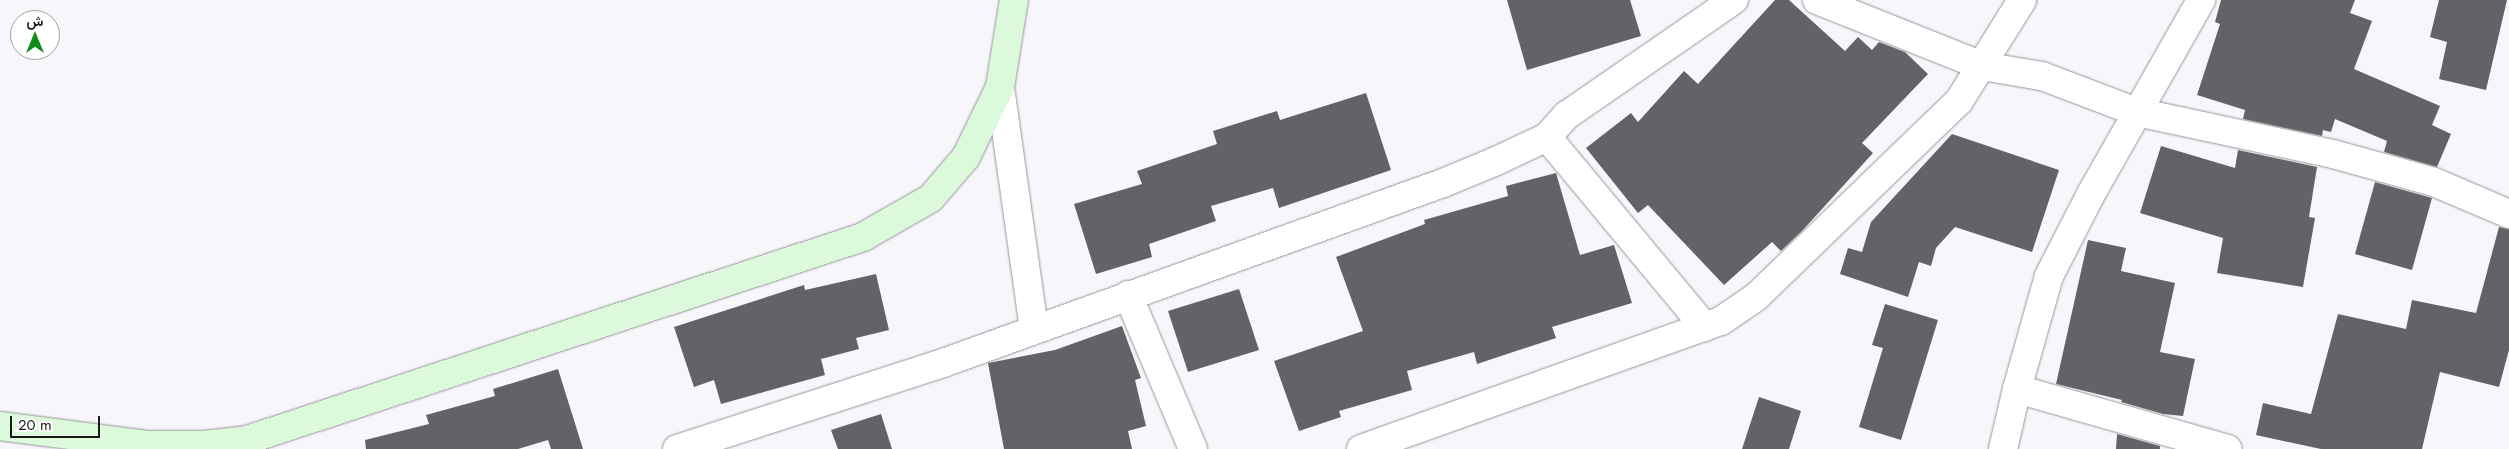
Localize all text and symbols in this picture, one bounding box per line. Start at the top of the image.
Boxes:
north arrow [10,10,60,60]
text: ش [27,11,43,31]
scale bar [12,406,102,438]
text: 20 m [18,414,52,436]

